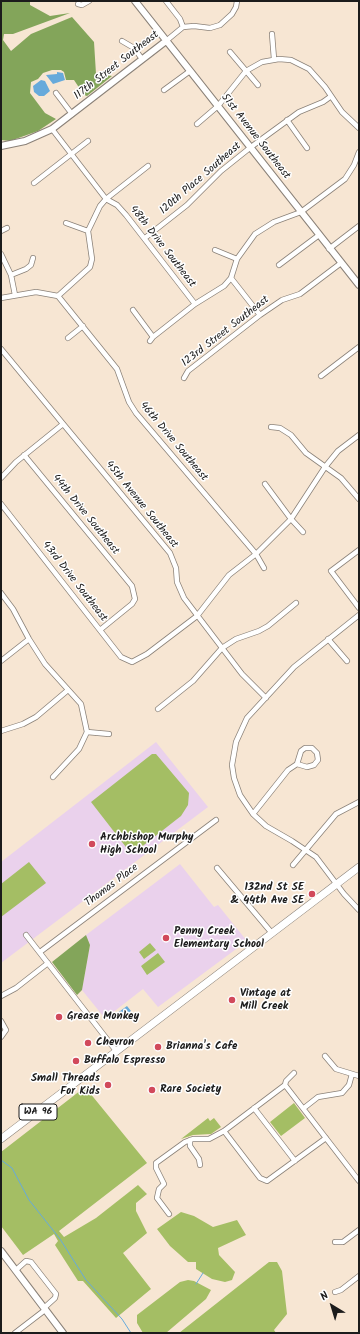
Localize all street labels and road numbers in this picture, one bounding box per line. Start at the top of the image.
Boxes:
street label: 117th Street Southeast [72,29,162,103]
street label: 51st Avenue Southeast [218,92,292,182]
street label: 120th Place Southeast [158,140,244,218]
street label: 48th Drive Southeast [126,204,198,290]
street label: 123rd Street Southeast [180,294,272,370]
street label: 46th Drive Southeast [136,400,210,484]
street label: 45th Avenue Southeast [102,459,180,551]
street label: 44th Drive Southeast [49,472,121,558]
street label: 43rd Drive Southeast [38,539,110,625]
street label: Thomas Place [83,862,141,910]
road number: WA 96 [19,1104,57,1120]

